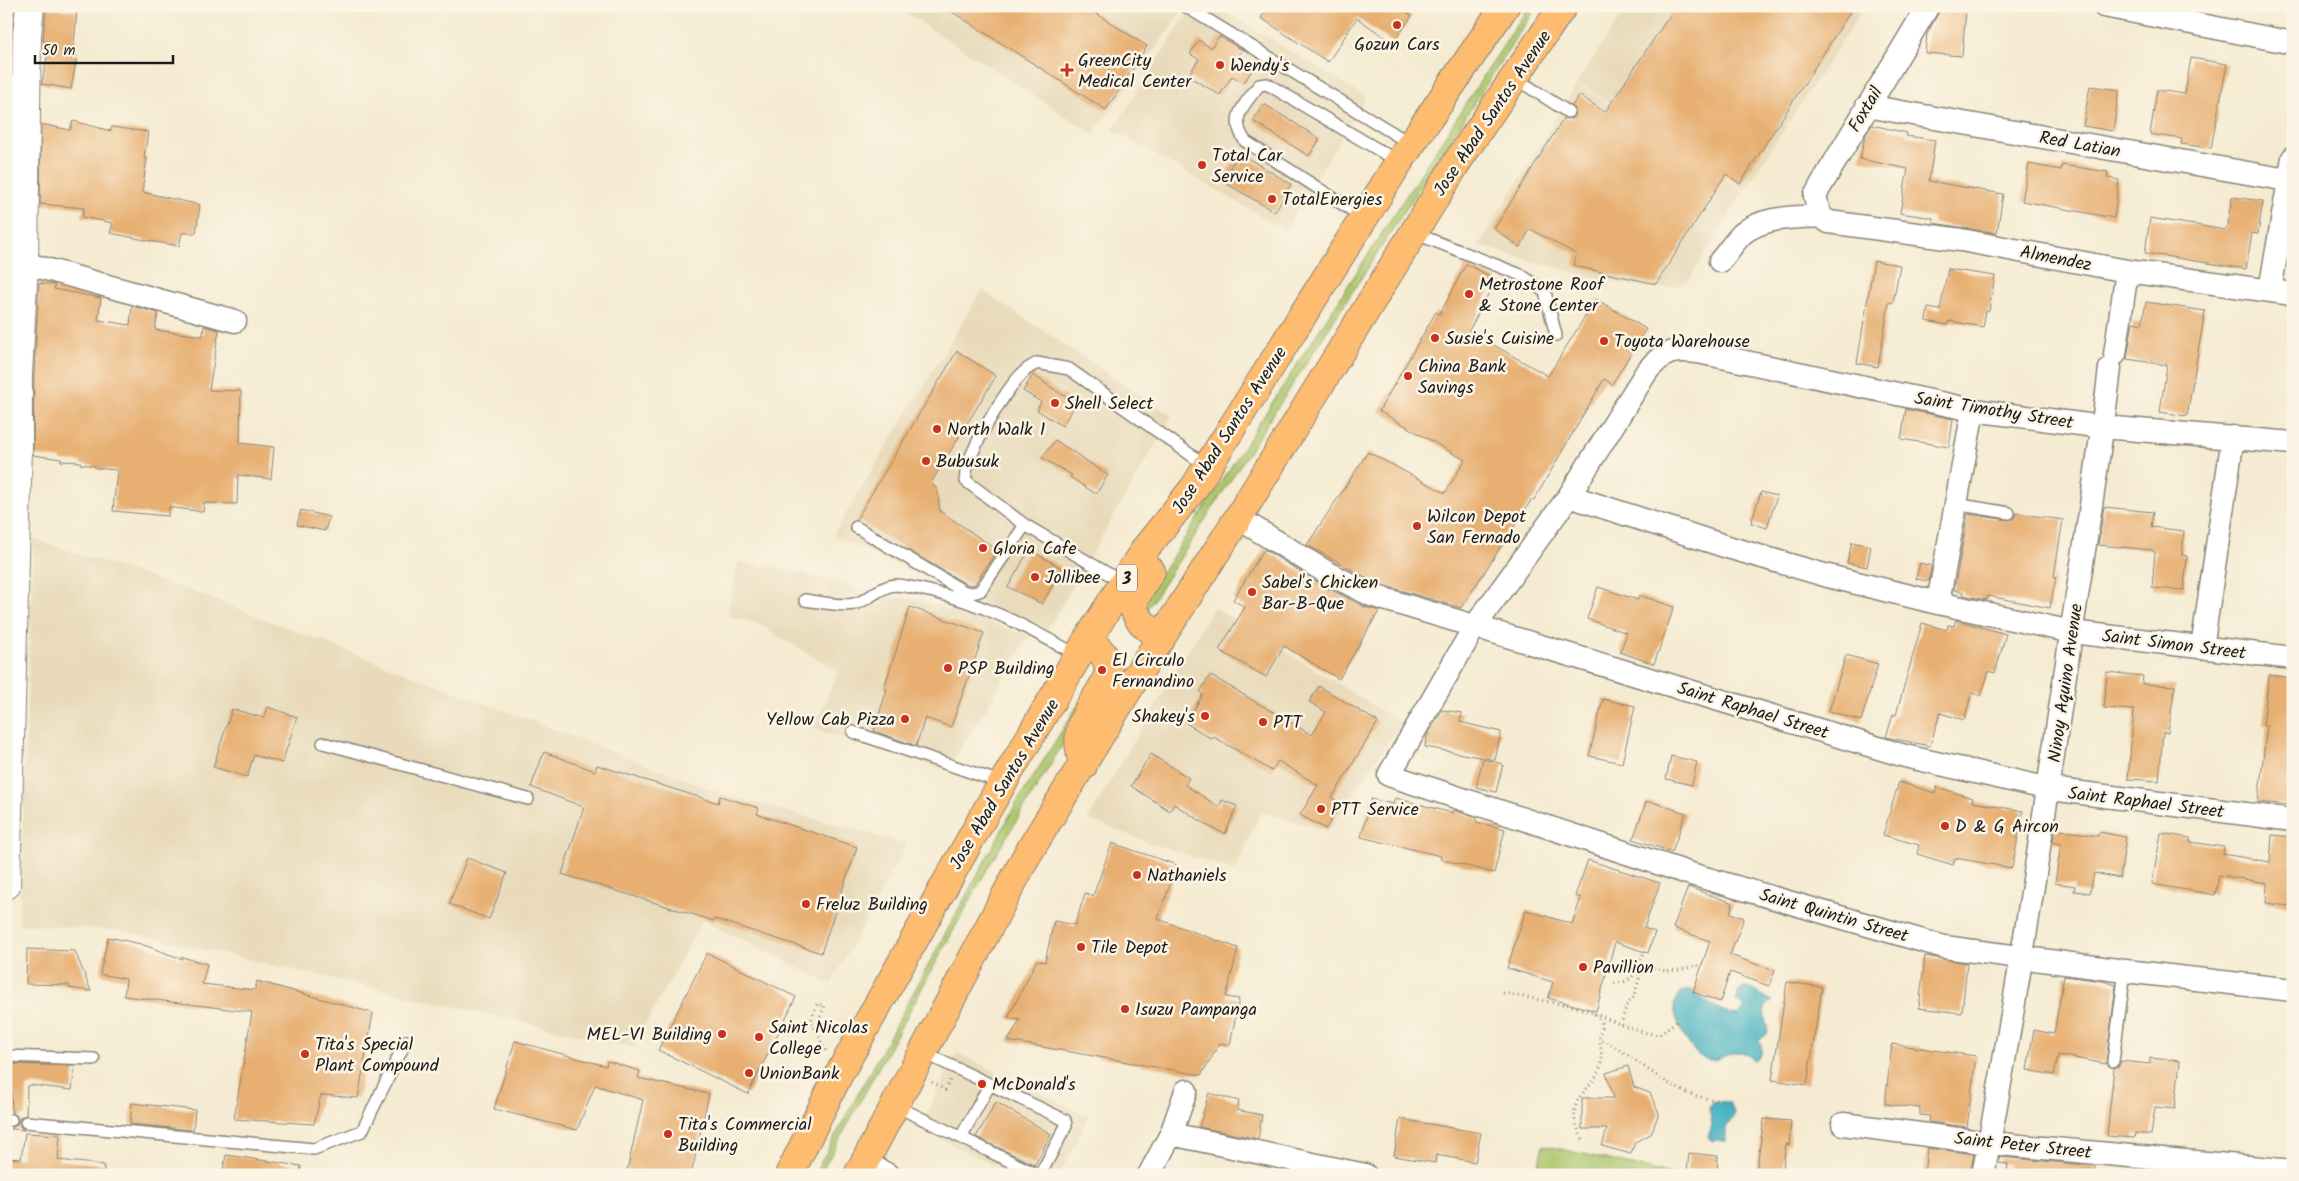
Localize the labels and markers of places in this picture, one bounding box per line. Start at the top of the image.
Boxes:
marker: Gozun Cars [1391,19,1403,31]
place label: Gozun Cars [1354,31,1440,60]
place label: GreenCity Medical Center [1078,47,1192,97]
place label: Wendy's [1230,52,1290,81]
marker: Wendy's [1214,59,1226,71]
marker: GreenCity Medical Center [1060,63,1074,77]
place label: Total Car Service [1212,142,1283,192]
marker: Total Car Service [1196,159,1208,171]
place label: TotalEnergies [1282,186,1383,215]
marker: TotalEnergies [1266,193,1278,205]
place label: Metrostone Roof & Stone Center [1479,271,1606,321]
marker: Metrostone Roof & Stone Center [1463,288,1475,300]
place label: Susie's Cuisine [1445,325,1554,354]
place label: Toyota Warehouse [1614,328,1750,357]
marker: Susie's Cuisine [1429,332,1441,344]
marker: Toyota Warehouse [1598,335,1610,347]
place label: China Bank Savings [1418,353,1506,403]
marker: China Bank Savings [1402,370,1414,382]
place label: Shell Select [1065,390,1155,419]
marker: Shell Select [1049,397,1061,409]
place label: North Walk 1 [947,416,1045,445]
marker: North Walk 1 [931,423,943,435]
place label: Bubusuk [936,448,1000,477]
marker: Bubusuk [920,455,932,467]
place label: Wilcon Depot San Fernado [1427,503,1527,553]
marker: Wilcon Depot San Fernado [1411,520,1423,532]
place label: Gloria Cafe [993,535,1077,564]
marker: Gloria Cafe [977,542,989,554]
place label: Jollibee [1045,564,1100,593]
place label: Sabel's Chicken Bar-B-Que [1262,569,1378,619]
marker: Jollibee [1029,571,1041,583]
marker: Sabel's Chicken Bar-B-Que [1246,586,1258,598]
place label: El Circulo Fernandino [1112,647,1194,697]
place label: PSP Building [958,655,1055,684]
marker: PSP Building [942,662,954,674]
marker: El Circulo Fernandino [1096,664,1108,676]
place label: Shakey's [1132,703,1195,732]
place label: Yellow Cab Pizza [766,706,895,735]
place label: PTT [1273,709,1303,738]
marker: Shakey's [1199,710,1211,722]
marker: Yellow Cab Pizza [899,713,911,725]
marker: PTT [1257,716,1269,728]
place label: PTT Service [1331,796,1419,825]
marker: PTT Service [1315,803,1327,815]
place label: D & G Aircon [1955,813,2059,842]
marker: D & G Aircon [1939,820,1951,832]
place label: Nathaniels [1147,862,1227,891]
marker: Nathaniels [1131,869,1143,881]
place label: Freluz Building [816,891,928,920]
marker: Freluz Building [800,898,812,910]
place label: Tile Depot [1091,934,1169,963]
marker: Tile Depot [1075,941,1087,953]
place label: Pavillion [1593,954,1654,983]
marker: Pavillion [1577,961,1589,973]
place label: Isuzu Pampanga [1135,996,1257,1025]
marker: Isuzu Pampanga [1119,1003,1131,1015]
place label: Saint Nicolas College [769,1014,869,1064]
place label: MEL-VI Building [587,1021,712,1050]
marker: MEL-VI Building [716,1028,728,1040]
place label: Tita's Special Plant Compound [315,1031,440,1081]
marker: Saint Nicolas College [753,1031,765,1043]
marker: Tita's Special Plant Compound [299,1048,311,1060]
place label: UnionBank [759,1060,840,1089]
marker: UnionBank [743,1067,755,1079]
place label: McDonald's [992,1071,1076,1100]
marker: McDonald's [976,1078,988,1090]
place label: Tita's Commercial Building [678,1111,812,1161]
marker: Tita's Commercial Building [662,1128,674,1140]

